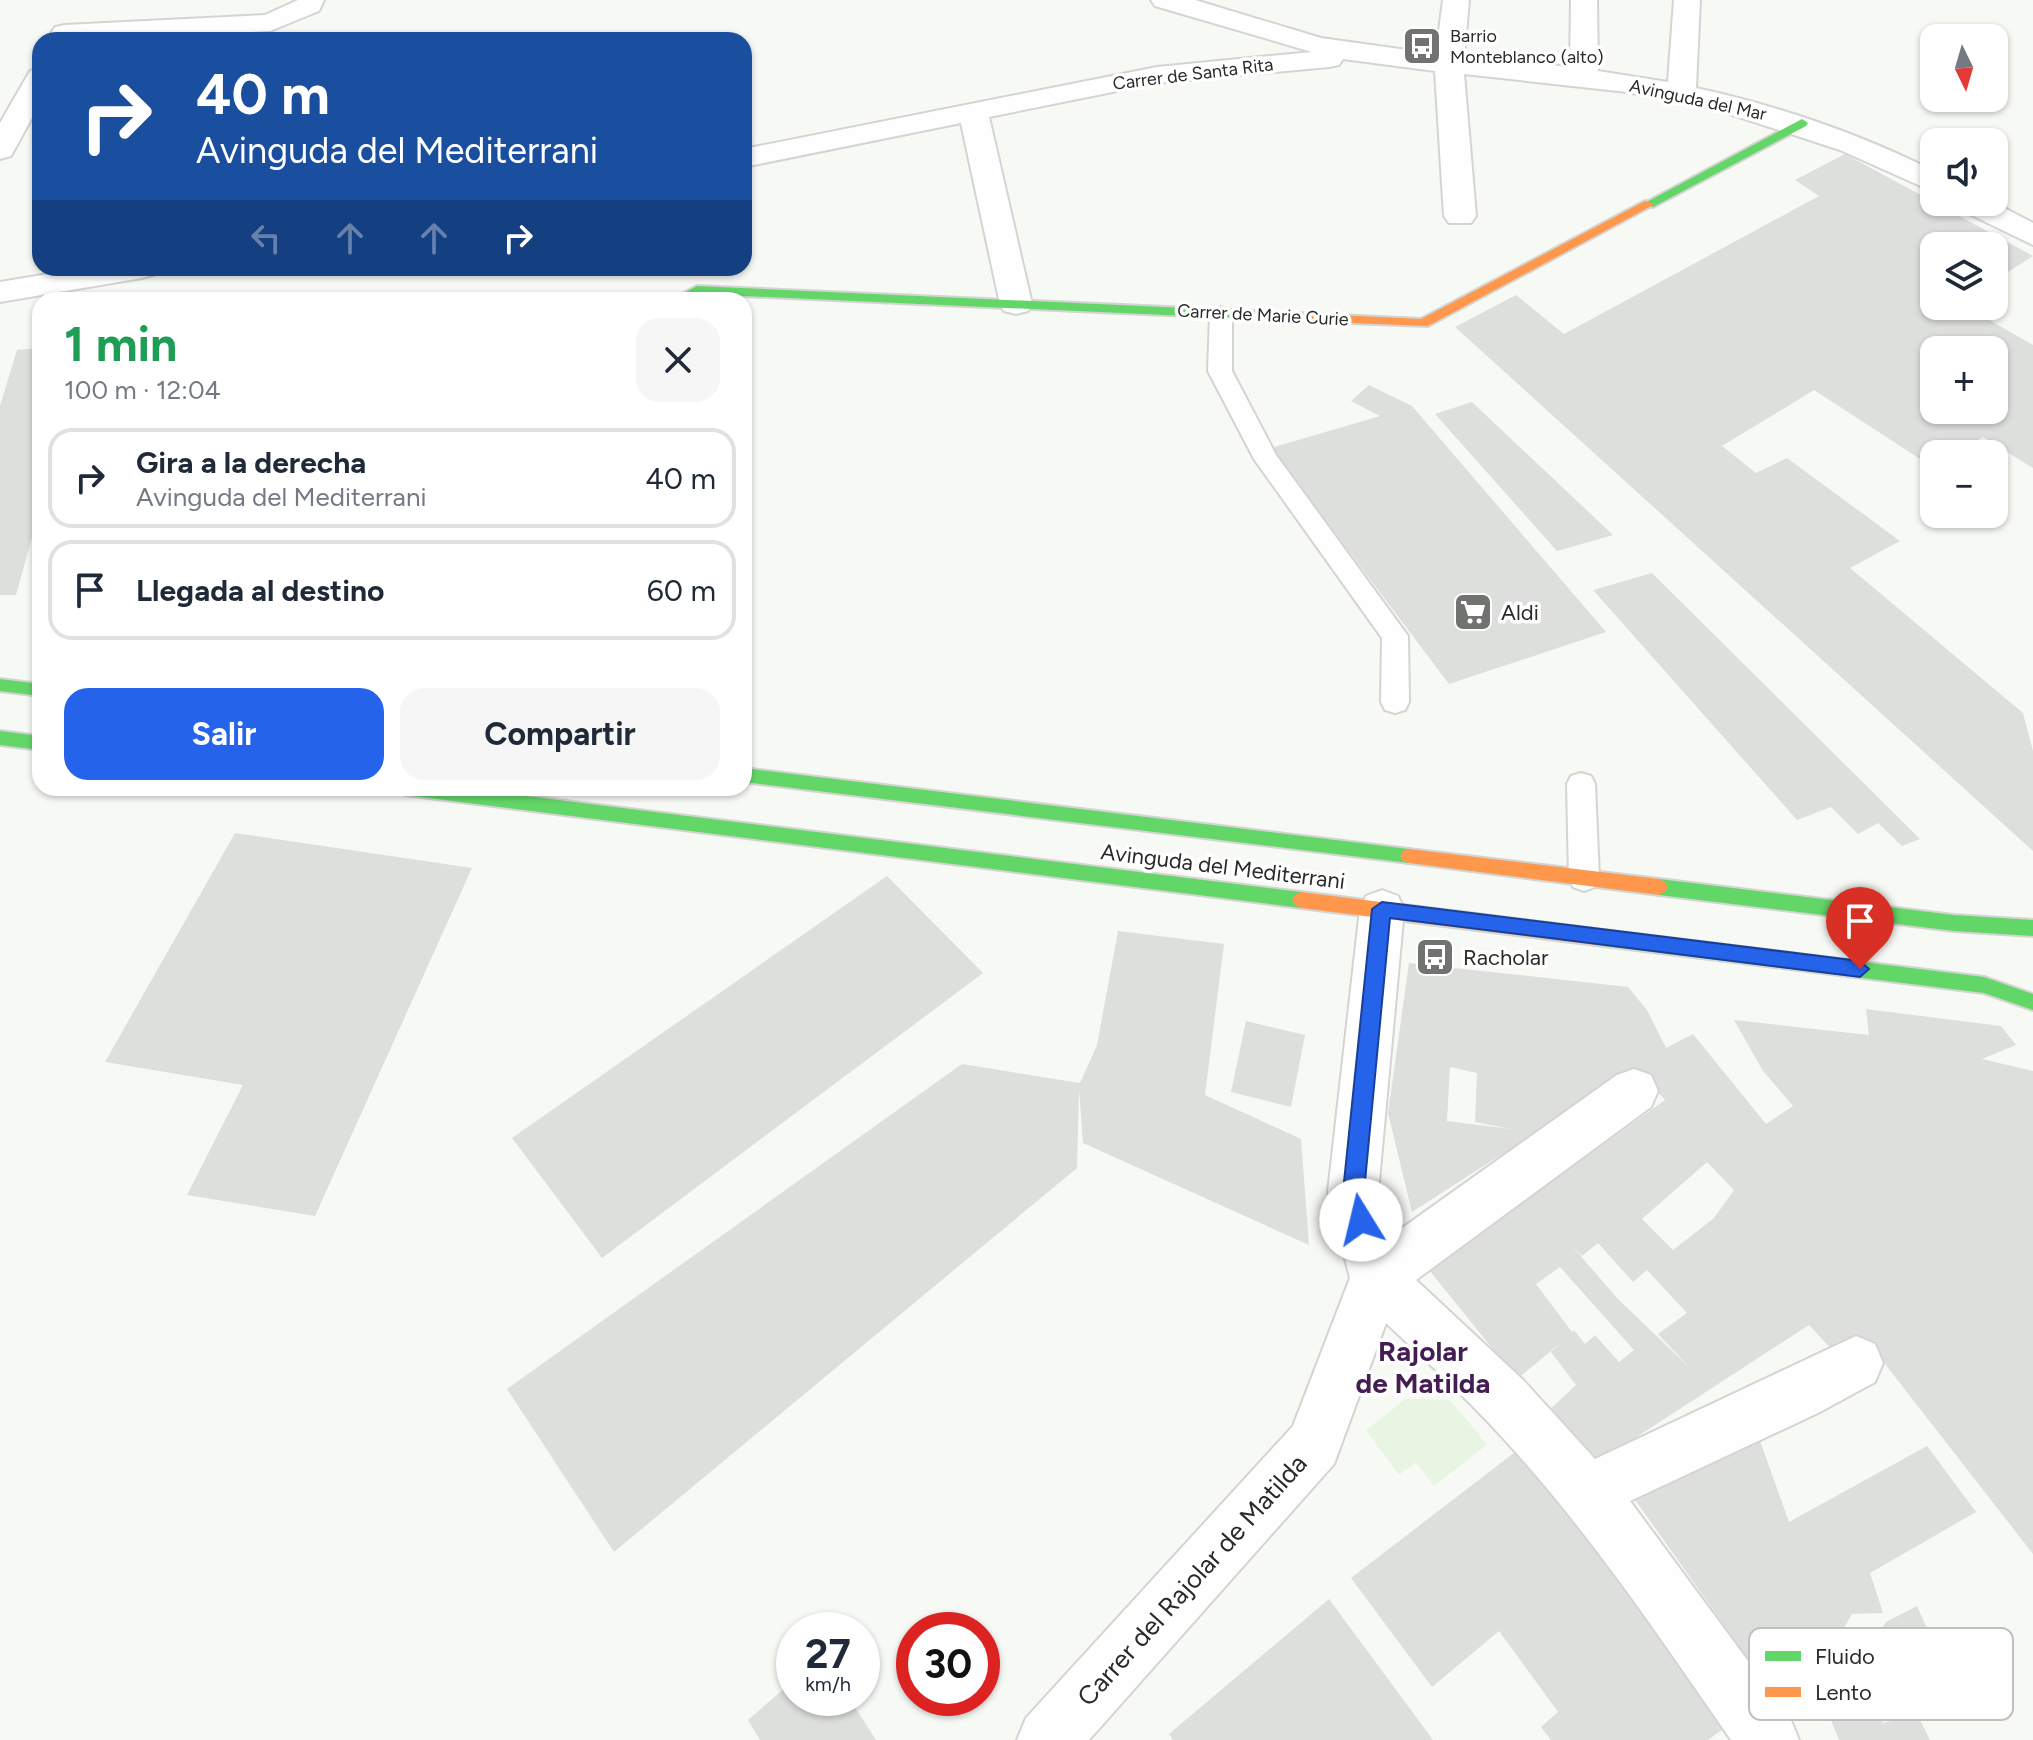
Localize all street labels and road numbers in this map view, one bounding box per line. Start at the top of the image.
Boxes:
street label: Carrer de Santa Rita [1111,53,1275,95]
street label: Avinguda del Mar [1627,75,1769,125]
street label: Carrer de Marie Curie [1177,300,1349,330]
street label: Avinguda del Mediterrani [1099,838,1347,895]
street label: Carrer del Rajolar de Matilda [1071,1448,1313,1712]

